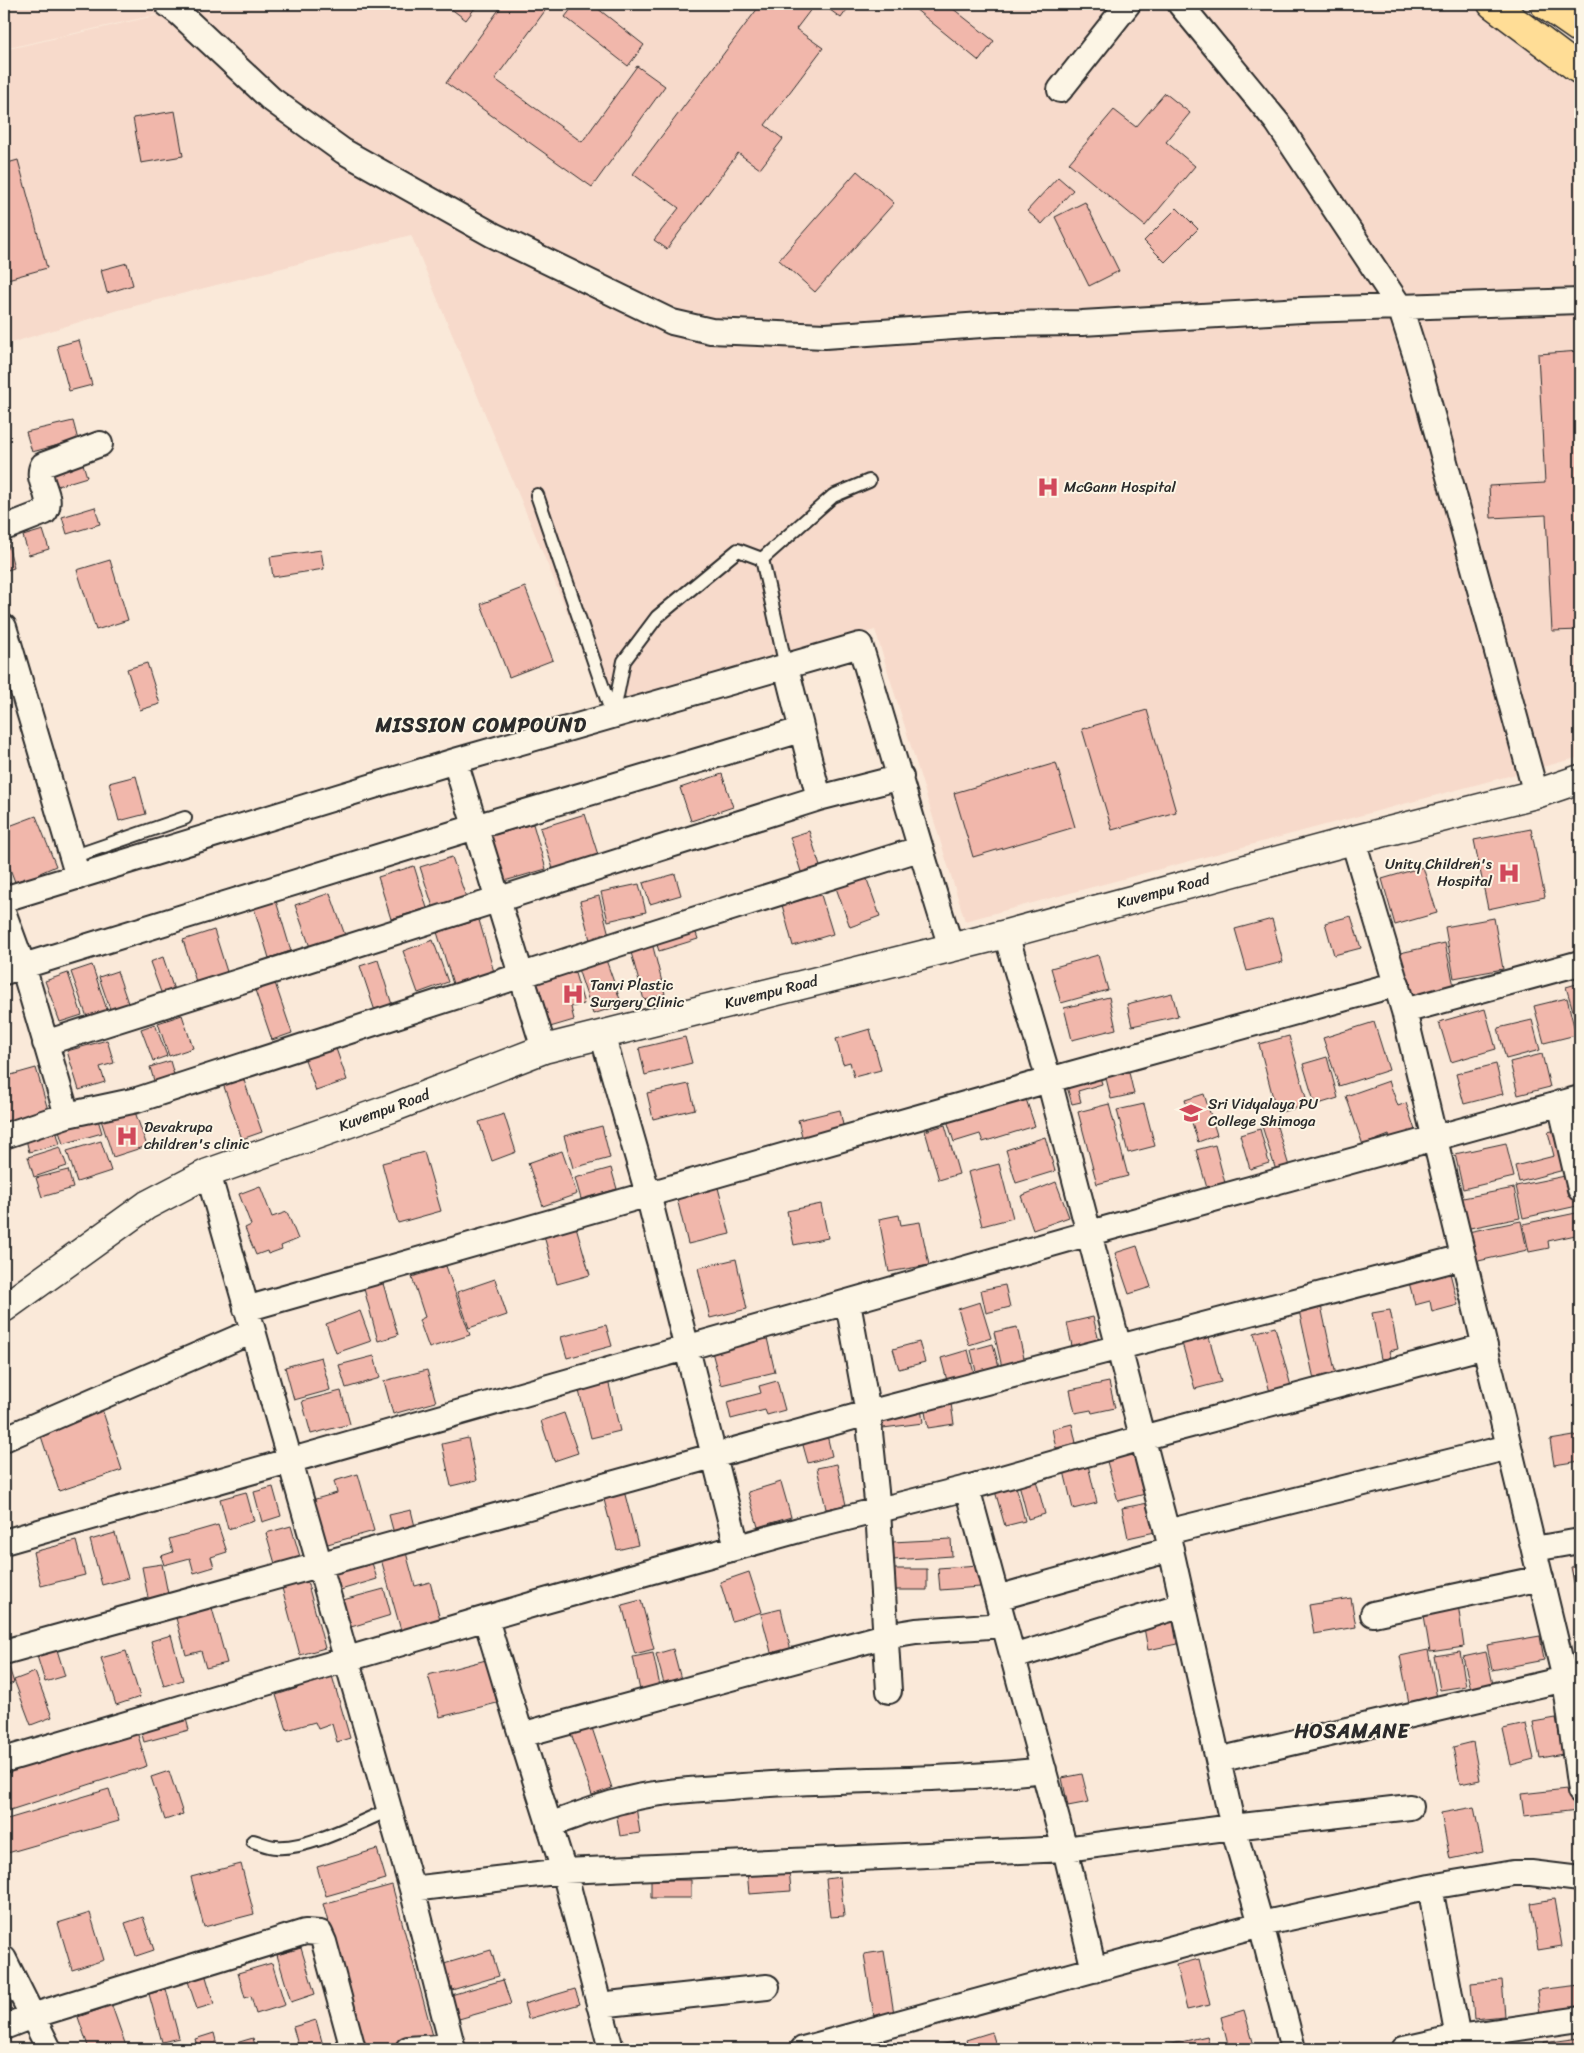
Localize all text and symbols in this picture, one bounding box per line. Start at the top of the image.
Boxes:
hospital icon: McGann Hospital [1035,474,1061,500]
place label: McGann Hospital [1064,474,1177,500]
district label: MISSION COMPOUND [374,708,587,743]
place label: Unity Children's Hospital [1385,851,1493,894]
hospital icon: Unity Children's Hospital [1496,860,1522,886]
street label: Kuvempu Road [1114,866,1213,916]
street label: Kuvempu Road [722,968,821,1016]
place label: Tanvi Plastic Surgery Clinic [590,972,685,1015]
hospital icon: Tanvi Plastic Surgery Clinic [560,981,586,1007]
street label: Kuvempu Road [335,1081,434,1139]
place label: Sri Vidyalaya PU College Shimoga [1208,1091,1319,1134]
school or university icon: Sri Vidyalaya PU College Shimoga [1178,1100,1204,1126]
place label: Devakrupa children's clinic [144,1114,250,1157]
hospital icon: Devakrupa children's clinic [114,1123,140,1149]
district label: HOSAMANE [1293,1714,1410,1749]

